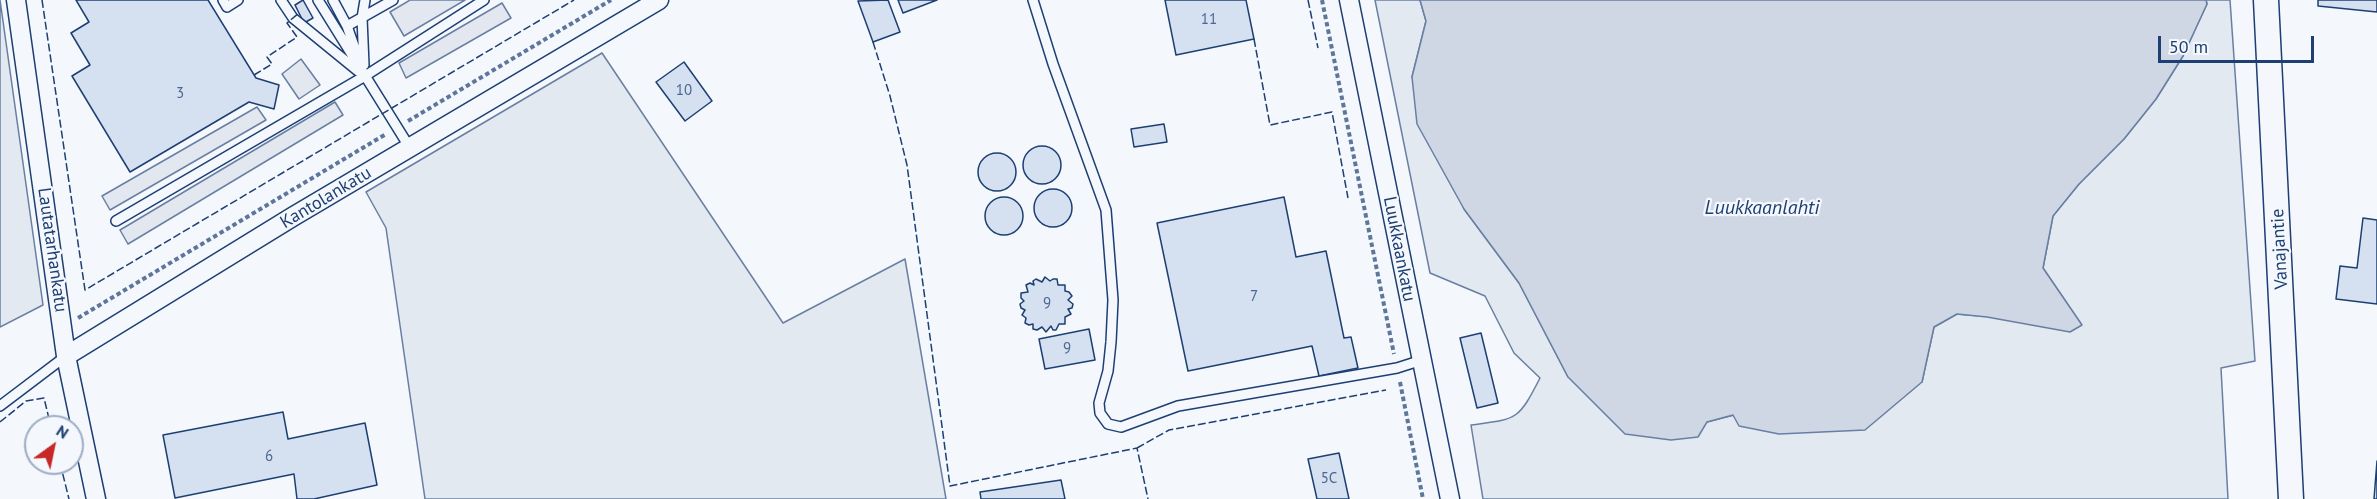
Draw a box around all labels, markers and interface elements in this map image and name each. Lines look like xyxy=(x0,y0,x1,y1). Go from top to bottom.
house number: 11 xyxy=(1201,11,1217,29)
scale bar xyxy=(2161,24,2317,62)
text: 50 m xyxy=(2169,35,2208,58)
house number: 10 xyxy=(676,82,692,100)
house number: 3 xyxy=(176,85,184,103)
street label: Kantolankatu xyxy=(277,162,375,234)
street label: Lautatarhankatu xyxy=(33,186,71,314)
street label: Luukkaankatu xyxy=(1378,195,1420,303)
water label: Luukkaanlahti xyxy=(1705,196,1819,220)
street label: Vanajantie xyxy=(2267,208,2293,290)
house number: 7 xyxy=(1250,288,1258,306)
house number: 9 xyxy=(1043,295,1051,313)
house number: 9 xyxy=(1063,340,1071,358)
north arrow xyxy=(24,415,84,475)
text: N xyxy=(53,420,73,443)
house number: 6 xyxy=(265,448,273,466)
house number: 5C xyxy=(1321,470,1337,488)

